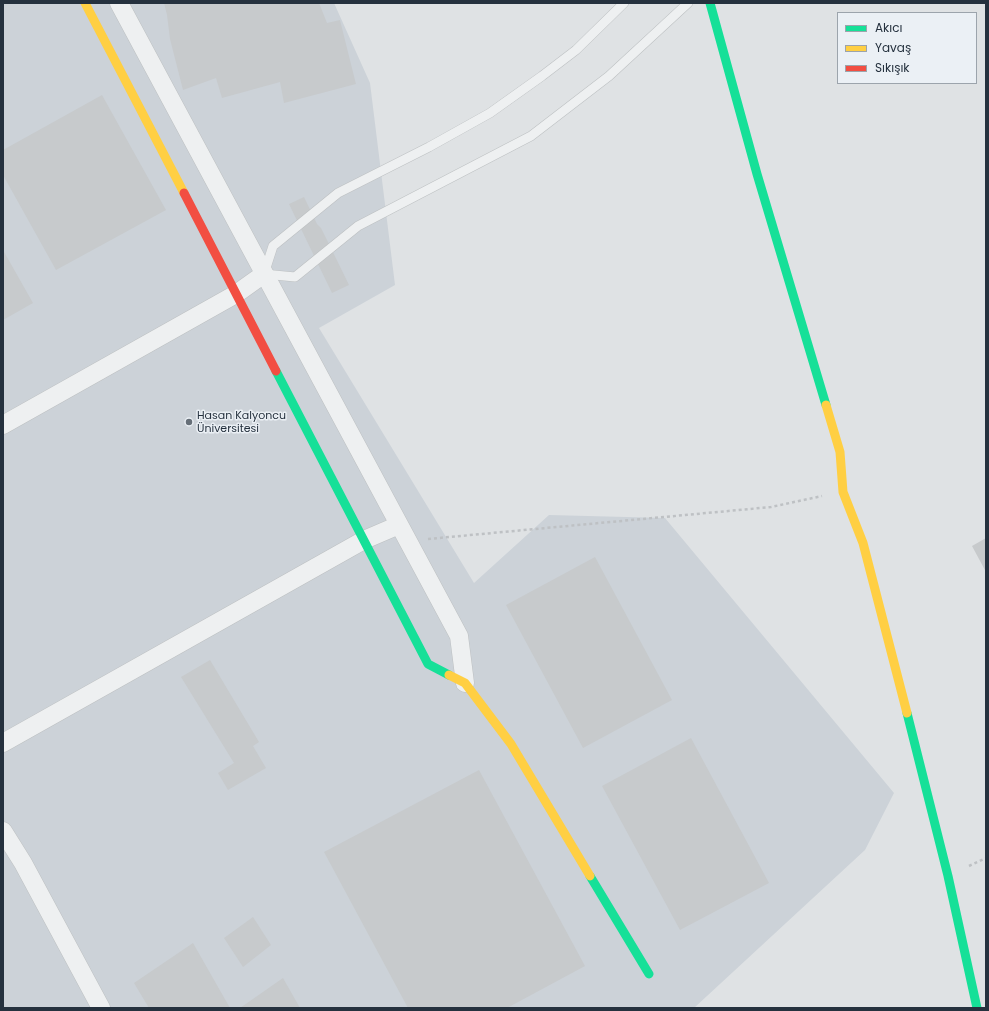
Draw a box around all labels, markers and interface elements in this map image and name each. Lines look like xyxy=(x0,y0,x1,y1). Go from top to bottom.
legend xyxy=(837,12,977,84)
text: Akıcı xyxy=(875,19,902,36)
text: Yavaş xyxy=(875,39,911,56)
text: Sıkışık xyxy=(875,59,910,76)
place label: Hasan Kalyoncu Üniversitesi xyxy=(197,409,286,435)
marker: Hasan Kalyoncu Üniversitesi xyxy=(184,417,194,427)

